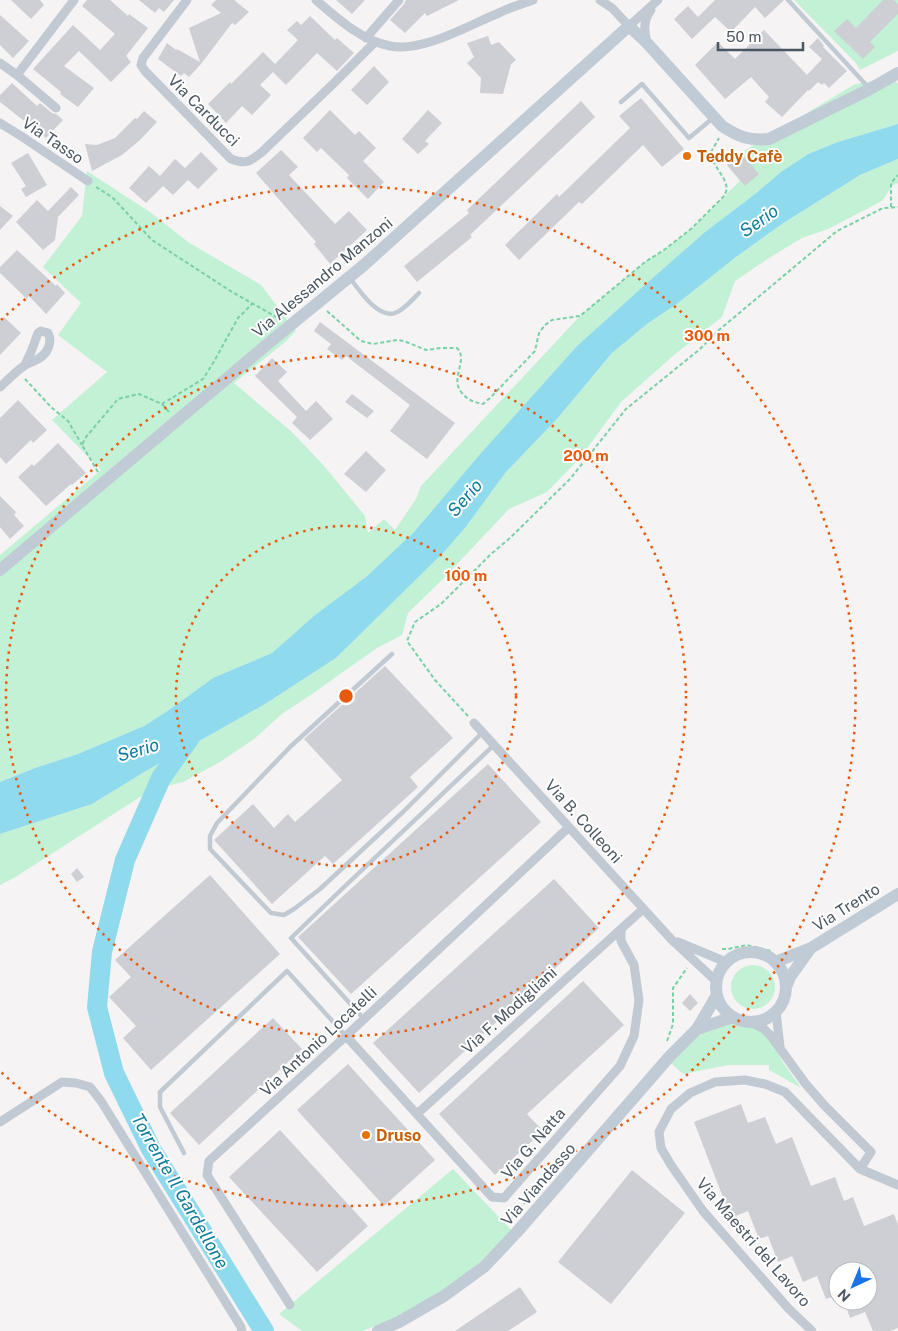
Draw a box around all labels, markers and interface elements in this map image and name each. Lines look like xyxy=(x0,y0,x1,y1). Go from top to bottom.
scale bar xyxy=(718,20,803,52)
text: 50 m xyxy=(726,28,761,45)
street label: Via Carducci xyxy=(164,71,243,150)
street label: Via Tasso xyxy=(18,113,87,168)
place label: Teddy Cafè xyxy=(697,147,783,166)
marker: Teddy Cafè xyxy=(681,150,693,162)
water label: Serio xyxy=(735,200,782,241)
street label: Via Alessandro Manzoni xyxy=(248,213,396,342)
text: 300 m xyxy=(684,327,730,344)
text: 200 m xyxy=(563,447,609,464)
water label: Serio xyxy=(443,475,487,521)
text: 100 m xyxy=(445,567,487,584)
centre of rings xyxy=(337,687,355,705)
water label: Serio xyxy=(115,733,161,765)
street label: Via B. Colleoni xyxy=(541,776,626,867)
street label: Via Trento xyxy=(809,879,883,936)
street label: Via F. Modigliani xyxy=(458,963,561,1058)
street label: Via Antonio Locatelli xyxy=(256,982,380,1100)
street label: Via G. Natta xyxy=(497,1104,569,1183)
water label: Torrente Il Gardellone xyxy=(127,1109,234,1272)
place label: Druso xyxy=(376,1126,421,1145)
marker: Druso xyxy=(360,1129,372,1141)
street label: Via Viandasso xyxy=(497,1139,579,1230)
street label: Via Maestri del Lavoro xyxy=(692,1174,815,1311)
north arrow xyxy=(828,1261,878,1311)
text: N xyxy=(834,1286,853,1305)

